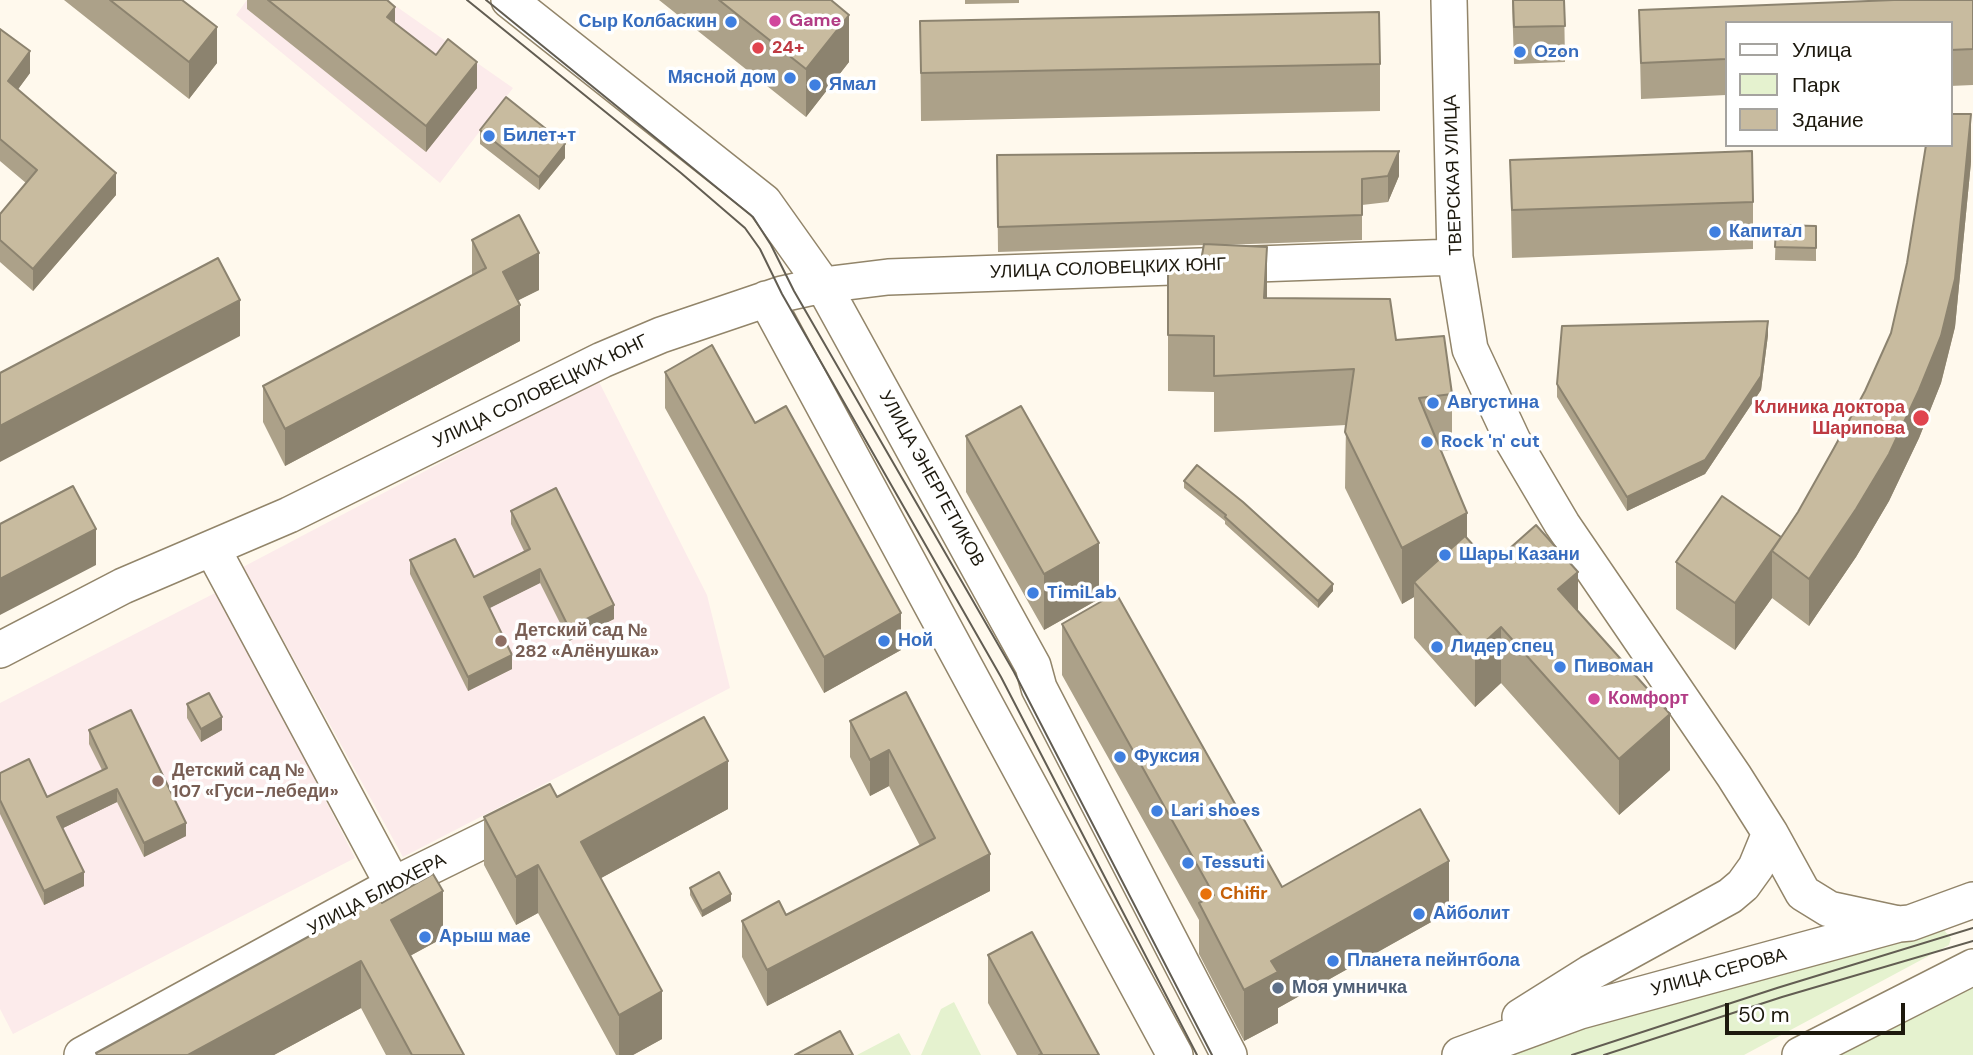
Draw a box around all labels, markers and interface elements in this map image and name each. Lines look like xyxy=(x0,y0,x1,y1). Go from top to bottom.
place label: Game xyxy=(789,10,841,32)
place label: Сыр Колбаскин xyxy=(579,11,717,33)
marker: Game xyxy=(767,13,783,29)
marker: Сыр Колбаскин xyxy=(723,14,739,30)
legend xyxy=(1724,21,1952,147)
text: Улица xyxy=(1792,36,1852,64)
place label: 24+ xyxy=(772,37,804,59)
marker: 24+ xyxy=(750,40,766,56)
place label: Ozon xyxy=(1534,41,1579,63)
marker: Ozon xyxy=(1512,44,1528,60)
place label: Мясной дом xyxy=(668,67,776,89)
marker: Мясной дом xyxy=(782,70,798,86)
text: Парк xyxy=(1792,71,1840,99)
place label: Ямал xyxy=(829,74,876,96)
marker: Ямал xyxy=(807,77,823,93)
street label: ТВЕРСКАЯ УЛИЦА xyxy=(1440,94,1468,256)
text: Здание xyxy=(1792,106,1864,134)
place label: Билет+т xyxy=(503,125,576,147)
marker: Билет+т xyxy=(481,128,497,144)
place label: Капитал xyxy=(1729,221,1802,243)
marker: Капитал xyxy=(1707,224,1723,240)
street label: УЛИЦА СОЛОВЕЦКИХ ЮНГ xyxy=(990,254,1226,284)
street label: УЛИЦА СОЛОВЕЦКИХ ЮНГ xyxy=(430,330,652,454)
street label: УЛИЦА ЭНЕРГЕТИКОВ xyxy=(874,387,988,571)
place label: Августина xyxy=(1447,392,1539,414)
marker: Августина xyxy=(1425,395,1441,411)
place label: Клиника доктора Шарипова xyxy=(1754,397,1905,440)
marker: Клиника доктора Шарипова xyxy=(1911,408,1931,428)
place label: Rock 'n' cut xyxy=(1441,431,1540,453)
marker: Rock 'n' cut xyxy=(1419,434,1435,450)
place label: Шары Казани xyxy=(1459,544,1580,566)
marker: Шары Казани xyxy=(1437,547,1453,563)
place label: TimiLab xyxy=(1047,582,1117,604)
marker: TimiLab xyxy=(1025,585,1041,601)
place label: Детский сад № 282 «Алёнушка» xyxy=(515,620,659,662)
place label: Ной xyxy=(898,630,933,652)
marker: Детский сад № 282 «Алёнушка» xyxy=(493,633,509,649)
marker: Ной xyxy=(876,633,892,649)
place label: Лидер спец xyxy=(1451,636,1553,658)
marker: Лидер спец xyxy=(1429,639,1445,655)
place label: Пивоман xyxy=(1574,656,1654,678)
marker: Пивоман xyxy=(1552,659,1568,675)
place label: Комфорт xyxy=(1608,688,1689,710)
marker: Комфорт xyxy=(1586,691,1602,707)
place label: Фуксия xyxy=(1134,746,1200,768)
marker: Фуксия xyxy=(1112,749,1128,765)
place label: Детский сад № 107 «Гуси-лебеди» xyxy=(172,760,339,802)
marker: Детский сад № 107 «Гуси-лебеди» xyxy=(150,773,166,789)
place label: Lari shoes xyxy=(1171,800,1260,822)
marker: Lari shoes xyxy=(1149,803,1165,819)
street label: УЛИЦА БЛЮХЕРА xyxy=(304,849,450,941)
place label: Tessuti xyxy=(1202,852,1265,874)
marker: Tessuti xyxy=(1180,855,1196,871)
place label: Chifir xyxy=(1220,883,1268,905)
marker: Chifir xyxy=(1198,886,1214,902)
place label: Айболит xyxy=(1433,903,1510,925)
marker: Айболит xyxy=(1411,906,1427,922)
place label: Арыш мае xyxy=(439,926,531,948)
marker: Арыш мае xyxy=(417,929,433,945)
street label: УЛИЦА СЕРОВА xyxy=(1649,944,1789,1002)
place label: Планета пейнтбола xyxy=(1347,950,1520,972)
marker: Планета пейнтбола xyxy=(1325,953,1341,969)
place label: Моя умничка xyxy=(1292,977,1407,999)
marker: Моя умничка xyxy=(1270,980,1286,996)
scale bar xyxy=(1728,988,1908,1032)
text: 50 m xyxy=(1738,1001,1789,1029)

